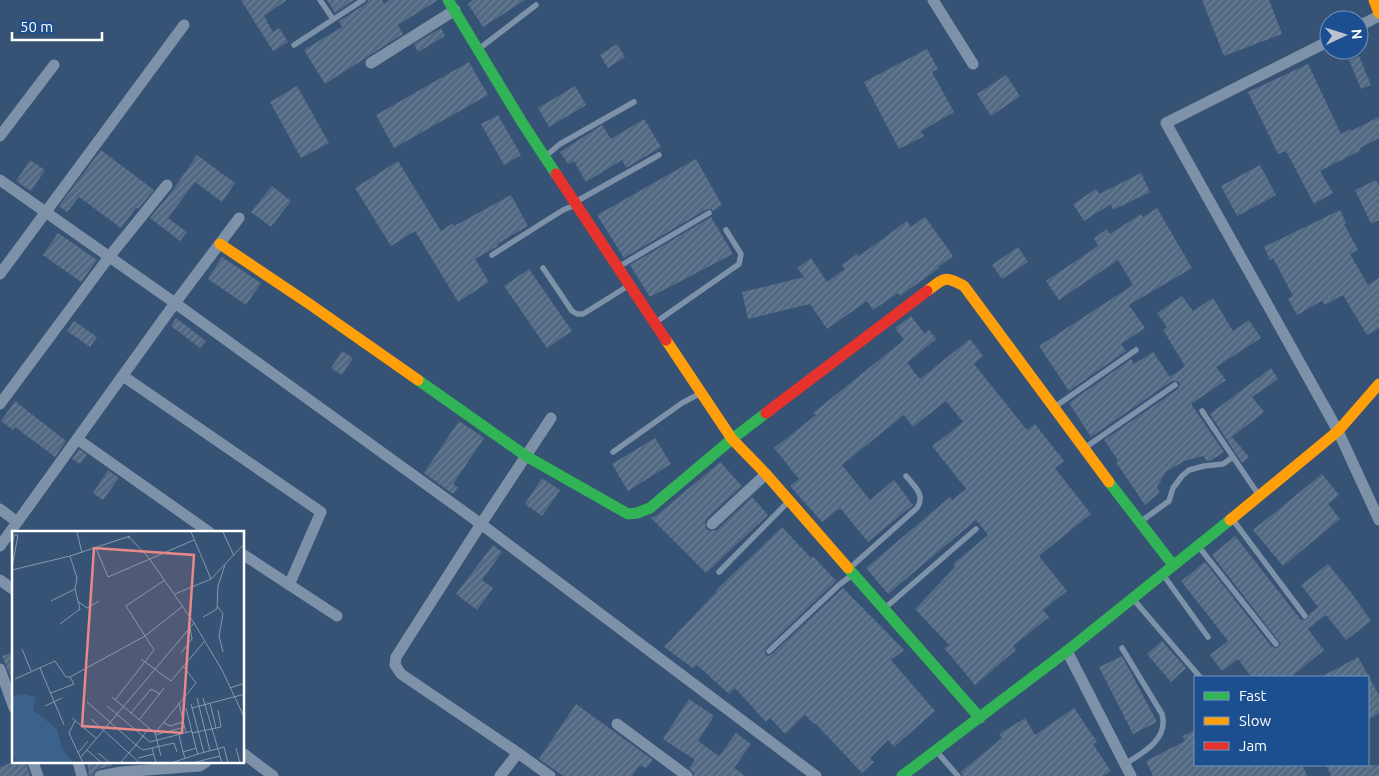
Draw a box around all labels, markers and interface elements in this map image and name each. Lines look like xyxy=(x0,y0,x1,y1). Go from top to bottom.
scale bar xyxy=(12,10,102,42)
north arrow xyxy=(1319,10,1369,60)
text: 50 m xyxy=(20,18,53,35)
text: N xyxy=(1349,28,1365,40)
inset map xyxy=(12,531,245,764)
legend xyxy=(1194,676,1369,766)
text: Fast xyxy=(1239,687,1267,704)
text: Slow xyxy=(1239,712,1272,729)
text: Jam xyxy=(1239,737,1267,754)

